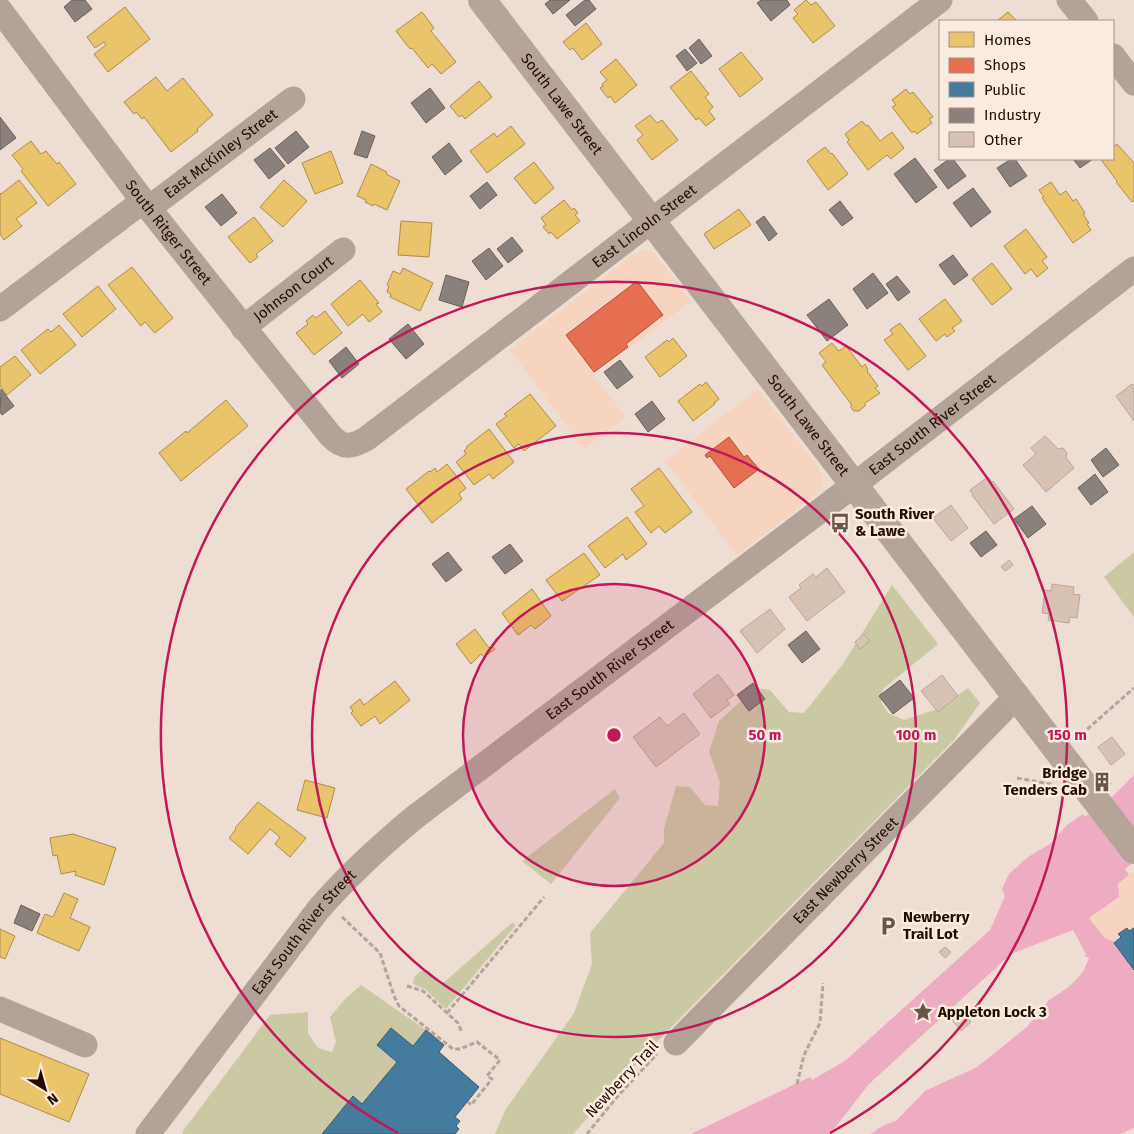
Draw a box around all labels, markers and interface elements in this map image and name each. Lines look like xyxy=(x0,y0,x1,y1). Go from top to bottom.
legend xyxy=(939,20,1114,160)
text: Homes xyxy=(984,31,1031,49)
street label: South Lawe Street xyxy=(517,50,607,159)
text: Shops xyxy=(984,56,1026,74)
text: Public xyxy=(984,81,1026,99)
street label: East McKinley Street xyxy=(160,105,282,202)
text: Industry xyxy=(984,106,1041,124)
text: Other xyxy=(984,131,1023,149)
street label: South Ritger Street xyxy=(121,176,216,289)
street label: East Lincoln Street xyxy=(589,180,700,272)
street label: Johnson Court xyxy=(250,252,337,325)
street label: East South River Street xyxy=(865,370,1000,479)
street label: South Lawe Street xyxy=(764,371,853,480)
place label: South River & Lawe xyxy=(855,505,935,540)
bus stop icon: South River & Lawe xyxy=(829,512,851,534)
street label: East South River Street xyxy=(542,615,678,724)
centre of rings xyxy=(605,726,623,744)
text: 50 m xyxy=(748,726,782,744)
text: 100 m xyxy=(896,726,936,744)
text: 150 m xyxy=(1047,726,1087,744)
place label: Bridge Tenders Cab xyxy=(1003,764,1087,799)
building icon: Bridge Tenders Cab xyxy=(1091,771,1113,793)
street label: East Newberry Street xyxy=(789,813,902,927)
street label: East South River Street xyxy=(248,865,360,998)
place label: Newberry Trail Lot xyxy=(903,908,970,943)
parking icon: Newberry Trail Lot xyxy=(877,915,899,937)
place icon: Appleton Lock 3 xyxy=(912,1001,934,1023)
place label: Appleton Lock 3 xyxy=(937,1003,1047,1021)
street label: Newberry Trail xyxy=(582,1036,663,1121)
north arrow xyxy=(20,1064,70,1114)
text: N xyxy=(44,1089,61,1109)

